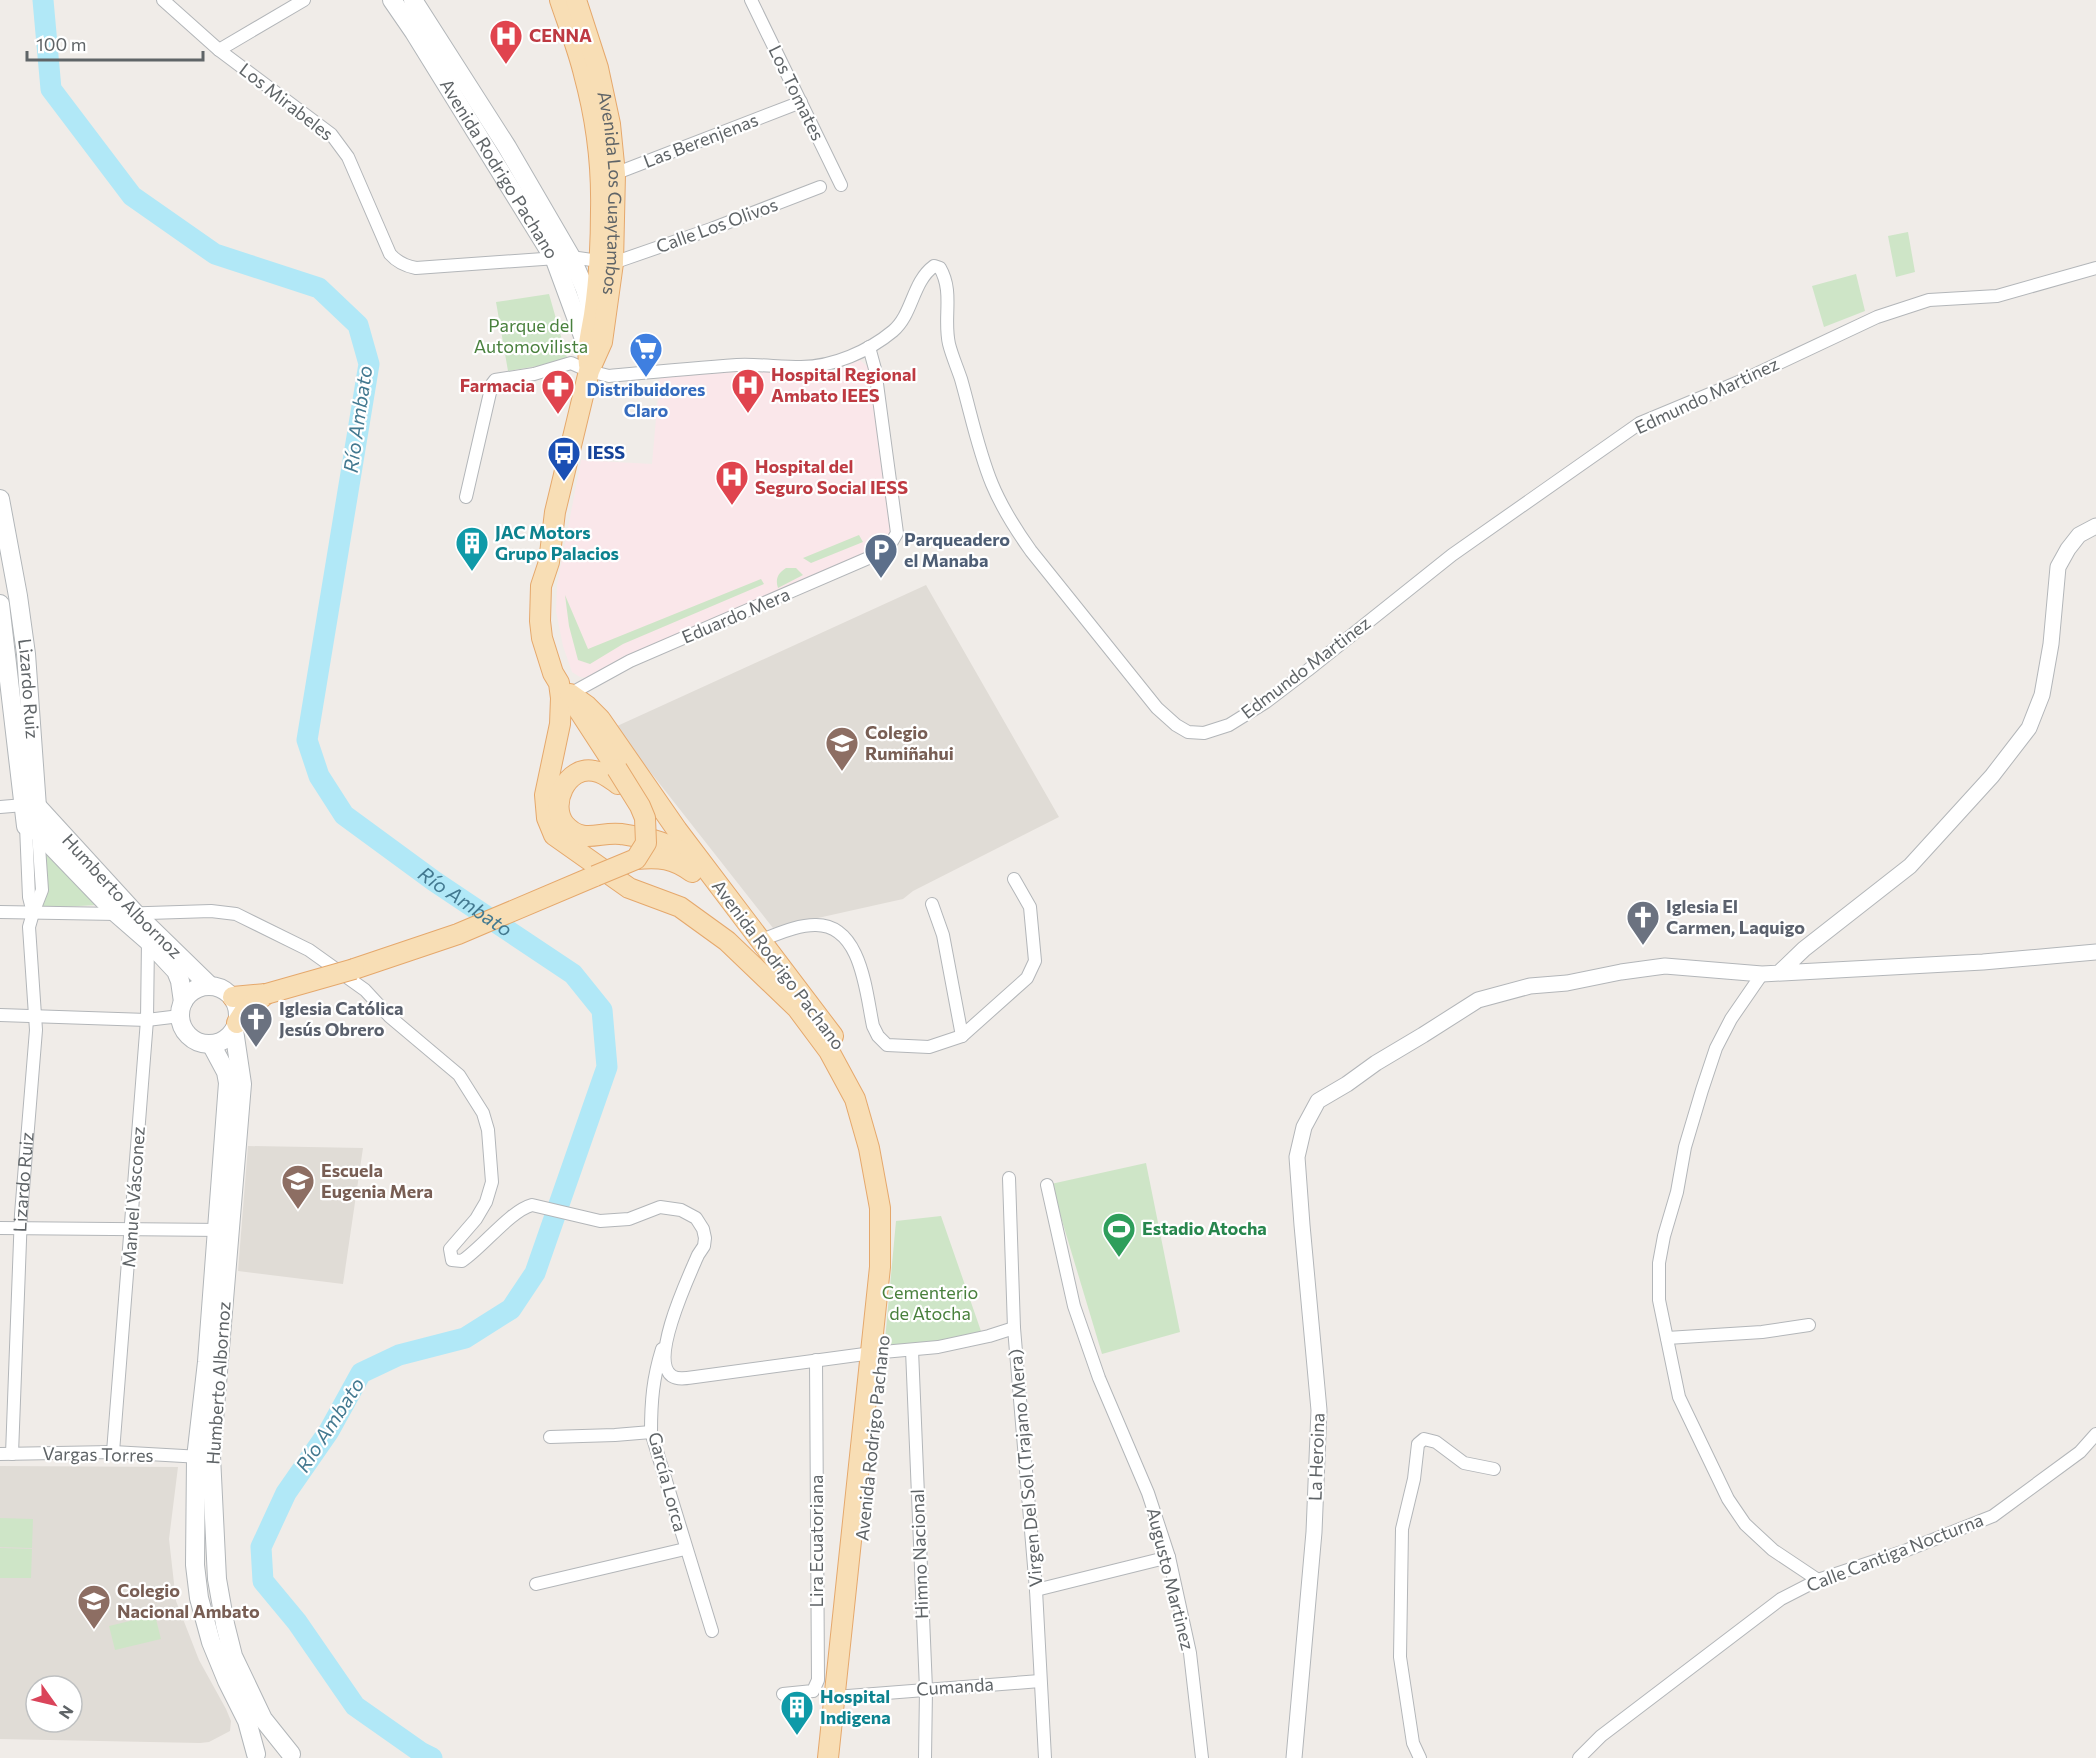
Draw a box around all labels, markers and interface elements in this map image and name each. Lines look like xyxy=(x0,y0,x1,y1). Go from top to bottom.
hospital icon: CENNA xyxy=(488,18,524,65)
scale bar xyxy=(27,24,202,62)
place label: CENNA xyxy=(529,24,592,46)
text: 100 m xyxy=(36,33,86,55)
street label: Los Tomates xyxy=(764,41,829,144)
street label: Los Mirabeles xyxy=(235,58,338,145)
street label: Avenida Rodrigo Pachano xyxy=(436,75,563,262)
street label: Avenida Los Guaytambos xyxy=(593,89,627,297)
street label: Las Berenjenas xyxy=(640,108,761,172)
street label: Calle Los Olivos xyxy=(653,193,781,257)
park label: Parque del Automovilista xyxy=(474,314,588,357)
supermarket icon: Distribuidores Claro xyxy=(628,331,664,378)
street label: Edmundo Martinez xyxy=(1631,352,1782,438)
place label: Hospital Regional Ambato IEES xyxy=(771,363,916,406)
water label: Río Ambato xyxy=(338,364,376,474)
hospital icon: Hospital Regional Ambato IEES xyxy=(730,367,766,414)
pharmacy icon: Farmacia xyxy=(540,368,576,415)
place label: Farmacia xyxy=(460,374,535,396)
place label: Distribuidores Claro xyxy=(587,378,705,421)
bus stop icon: IESS xyxy=(546,435,582,482)
place label: IESS xyxy=(587,441,625,463)
place label: Hospital del Seguro Social IESS xyxy=(755,455,908,498)
hospital icon: Hospital del Seguro Social IESS xyxy=(714,459,750,506)
place label: JAC Motors Grupo Palacios xyxy=(495,521,619,564)
building icon: JAC Motors Grupo Palacios xyxy=(454,525,490,572)
place label: Parqueadero el Manaba xyxy=(904,528,1010,571)
parking icon: Parqueadero el Manaba xyxy=(863,532,899,579)
street label: Eduardo Mera xyxy=(678,582,793,648)
street label: Edmundo Martinez xyxy=(1236,611,1374,723)
street label: Lizardo Ruiz xyxy=(14,637,44,740)
place label: Colegio Rumiñahui xyxy=(865,721,954,764)
school or university icon: Colegio Rumiñahui xyxy=(824,725,860,772)
street label: Humberto Albornoz xyxy=(58,829,187,963)
water label: Río Ambato xyxy=(414,861,517,941)
street label: Avenida Rodrigo Pachano xyxy=(708,875,850,1054)
place label: Iglesia El Carmen, Laquigo xyxy=(1666,895,1805,938)
church icon: Iglesia El Carmen, Laquigo xyxy=(1625,899,1661,946)
place label: Iglesia Católica Jesús Obrero xyxy=(279,997,403,1040)
church icon: Iglesia Católica Jesús Obrero xyxy=(238,1001,274,1048)
street label: Manuel Vásconez xyxy=(117,1125,149,1268)
street label: Lizardo Ruiz xyxy=(8,1131,38,1233)
place label: Escuela Eugenia Mera xyxy=(321,1159,433,1202)
school or university icon: Escuela Eugenia Mera xyxy=(280,1163,316,1210)
sports icon: Estadio Atocha xyxy=(1101,1211,1137,1258)
place label: Estadio Atocha xyxy=(1142,1217,1267,1239)
park label: Cementerio de Atocha xyxy=(882,1281,978,1324)
street label: Humberto Albornoz xyxy=(201,1301,235,1465)
street label: Avenida Rodrigo Pachano xyxy=(850,1334,894,1542)
street label: Virgen Del Sol (Trajano Mera) xyxy=(1004,1348,1046,1588)
water label: Río Ambato xyxy=(290,1373,369,1476)
street label: La Heroina xyxy=(1303,1413,1329,1501)
street label: García Lorca xyxy=(644,1430,692,1534)
street label: Vargas Torres xyxy=(42,1442,154,1466)
street label: Lira Ecuatoriana xyxy=(805,1475,827,1607)
street label: Himno Nacional xyxy=(906,1489,932,1619)
street label: Augusto Martinez xyxy=(1143,1505,1199,1652)
street label: Calle Cantiga Nocturna xyxy=(1803,1508,1986,1596)
place label: Colegio Nacional Ambato xyxy=(117,1579,260,1622)
school or university icon: Colegio Nacional Ambato xyxy=(76,1583,112,1630)
street label: Cumanda xyxy=(915,1672,994,1700)
north arrow xyxy=(24,1674,84,1734)
place label: Hospital Indigena xyxy=(820,1685,891,1728)
building icon: Hospital Indigena xyxy=(779,1689,815,1736)
text: N xyxy=(56,1702,78,1723)

